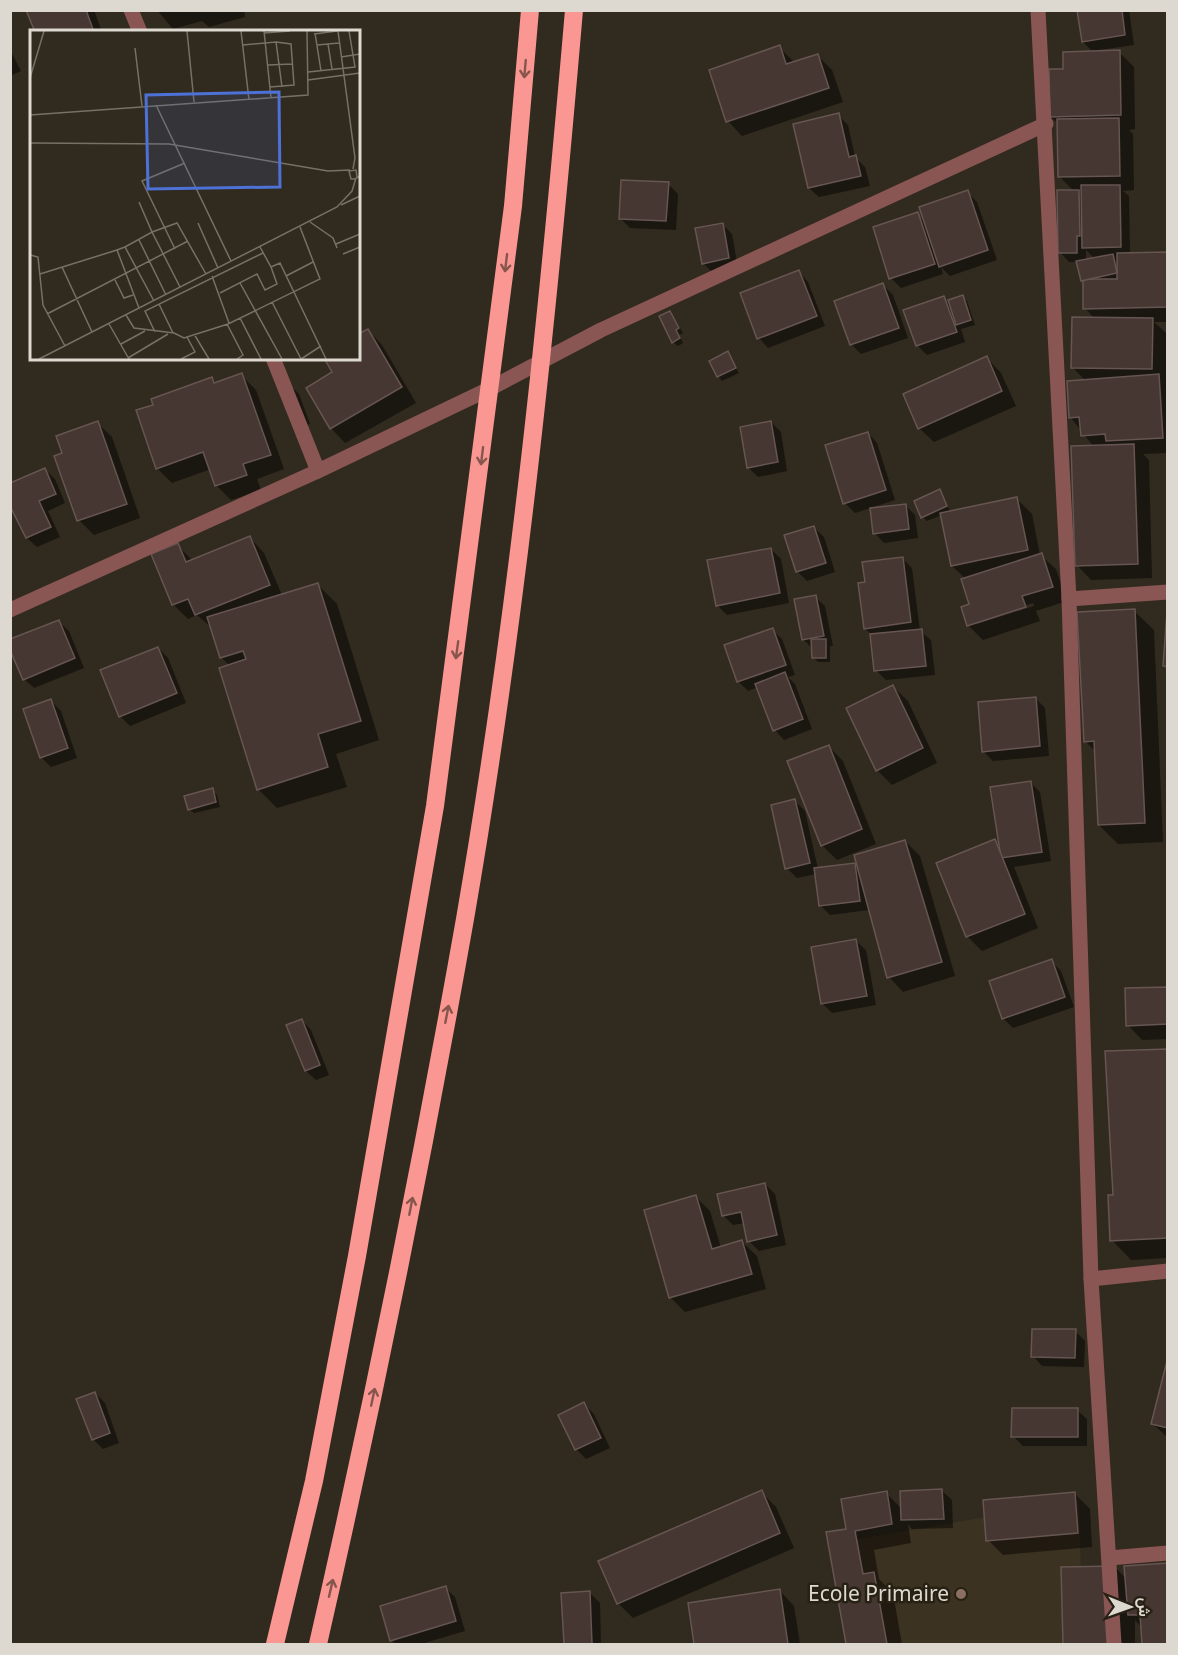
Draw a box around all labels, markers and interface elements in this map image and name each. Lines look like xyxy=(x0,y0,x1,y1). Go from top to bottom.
inset map xyxy=(30,30,360,360)
one-way arrow xyxy=(519,58,530,78)
one-way arrow xyxy=(500,252,511,272)
one-way arrow xyxy=(476,446,487,466)
one-way arrow xyxy=(451,639,462,659)
one-way arrow xyxy=(442,1005,453,1025)
one-way arrow xyxy=(406,1197,417,1216)
one-way arrow xyxy=(368,1388,379,1407)
north arrow xyxy=(1100,1577,1160,1637)
one-way arrow xyxy=(325,1578,337,1597)
place label: Ecole Primaire xyxy=(808,1579,949,1607)
marker: Ecole Primaire xyxy=(954,1587,968,1601)
text: ش xyxy=(1134,1597,1156,1617)

